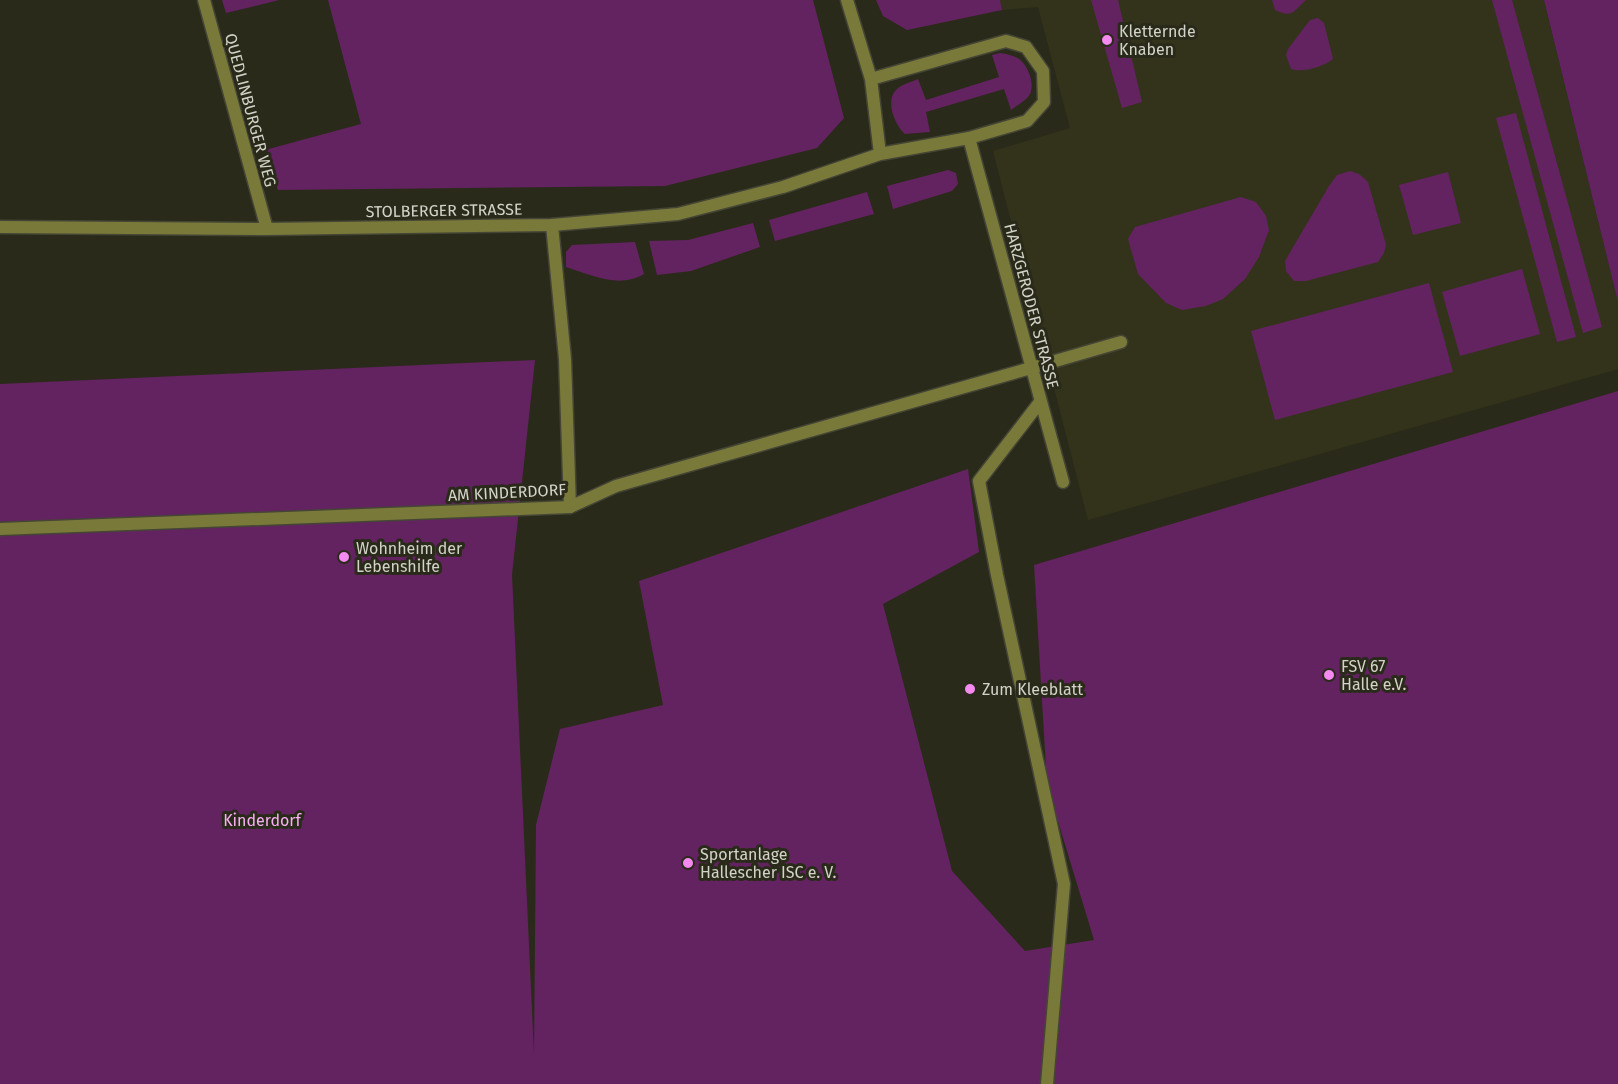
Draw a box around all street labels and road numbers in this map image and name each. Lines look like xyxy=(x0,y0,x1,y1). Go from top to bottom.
street label: QUEDLINBURGER WEG xyxy=(221,31,280,189)
street label: STOLBERGER STRASSE xyxy=(365,200,523,221)
street label: HARZGERODER STRASSE xyxy=(1000,221,1063,391)
street label: AM KINDERDORF xyxy=(447,480,567,505)

